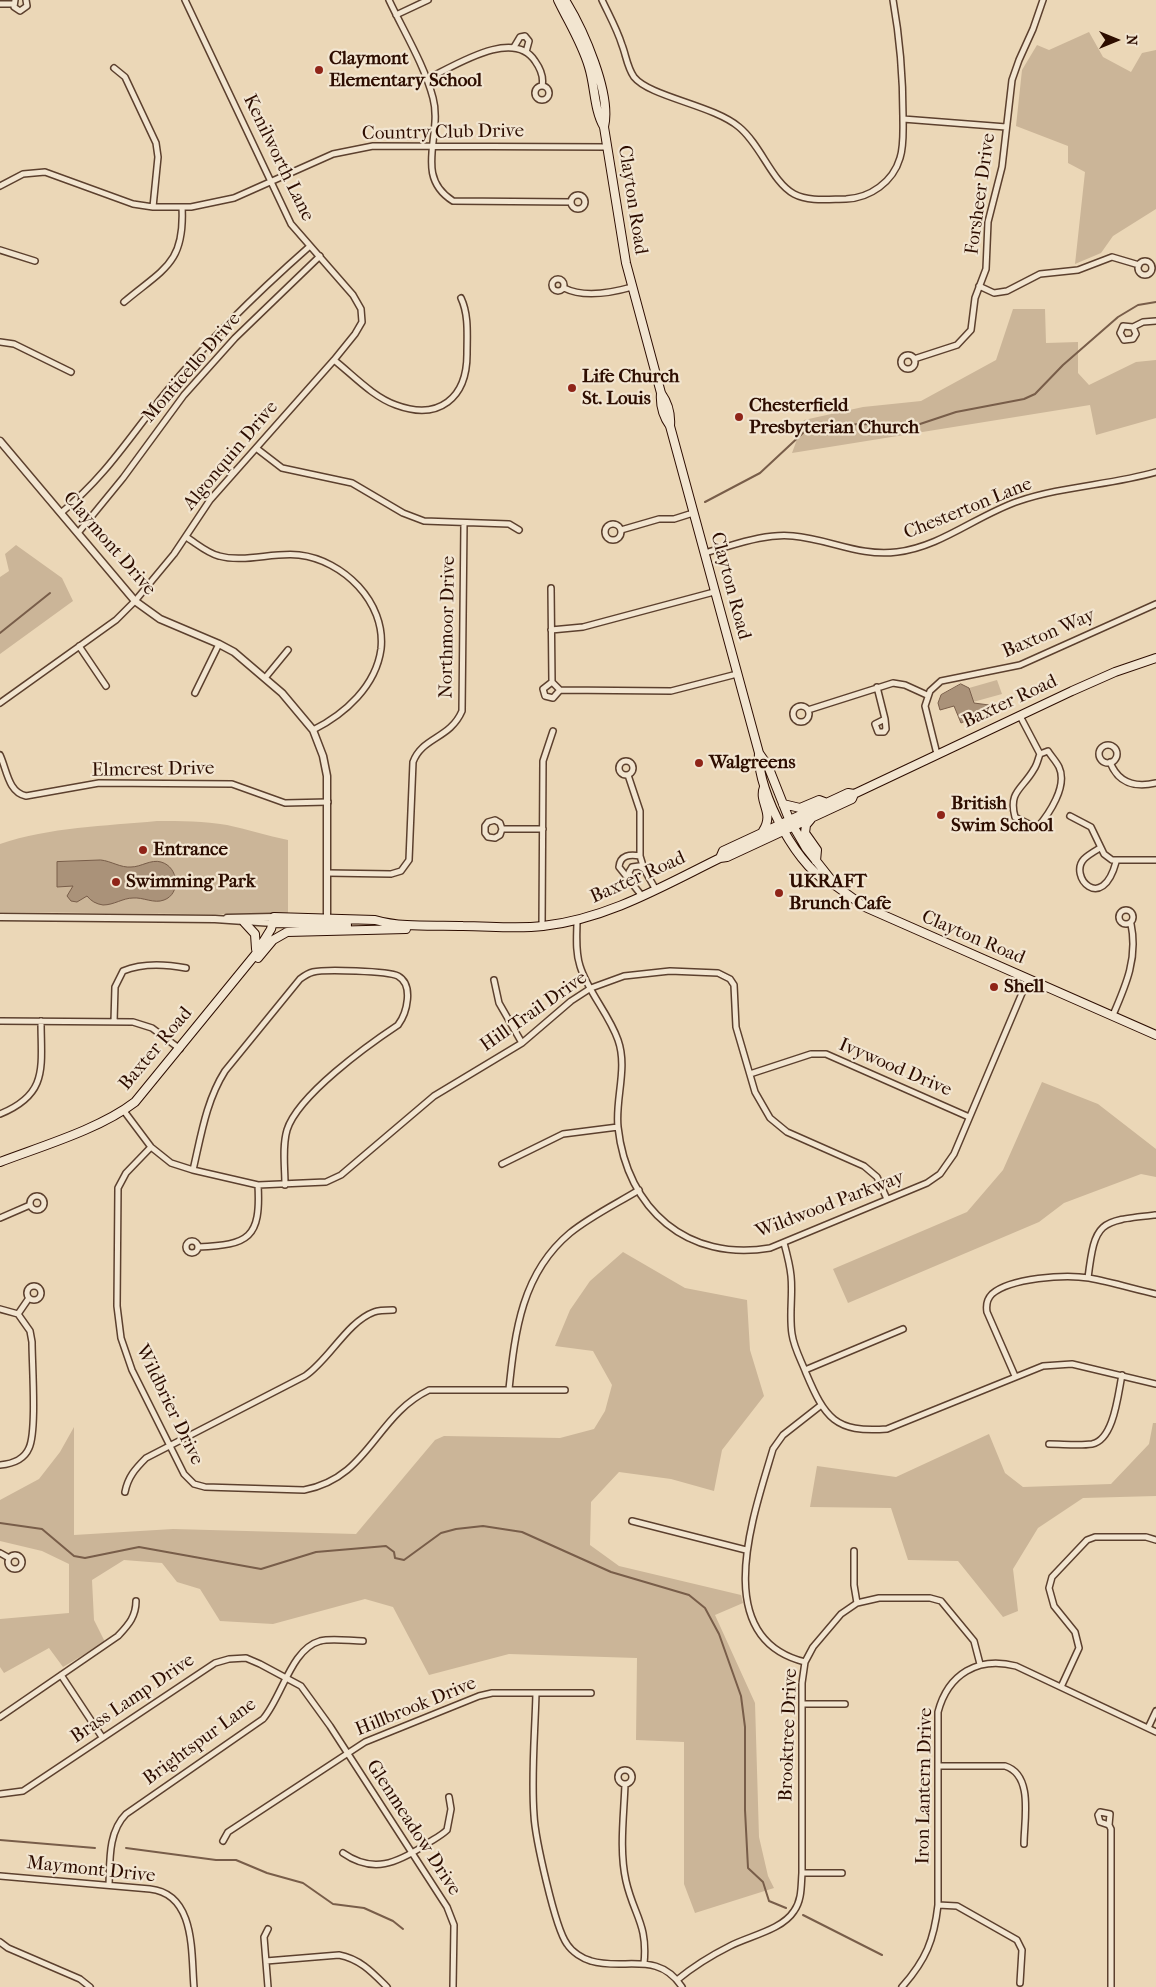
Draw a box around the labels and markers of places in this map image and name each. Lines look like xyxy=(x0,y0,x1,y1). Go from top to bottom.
place label: Claymont Elementary School xyxy=(329,48,482,92)
marker: Claymont Elementary School xyxy=(313,64,325,76)
place label: Life Church St. Louis xyxy=(582,366,679,410)
marker: Life Church St. Louis xyxy=(566,382,578,394)
place label: Chesterfield Presbyterian Church xyxy=(749,395,919,439)
marker: Chesterfield Presbyterian Church xyxy=(733,411,745,423)
place label: Walgreens xyxy=(709,752,795,774)
marker: Walgreens xyxy=(693,757,705,769)
place label: British Swim School xyxy=(951,793,1053,837)
marker: British Swim School xyxy=(935,809,947,821)
place label: Entrance xyxy=(153,839,228,861)
marker: Entrance xyxy=(137,844,149,856)
place label: Swimming Park xyxy=(126,871,255,893)
place label: UKRAFT Brunch Cafe xyxy=(789,871,891,915)
marker: Swimming Park xyxy=(110,876,122,888)
marker: UKRAFT Brunch Cafe xyxy=(773,887,785,899)
place label: Shell xyxy=(1004,976,1044,998)
marker: Shell xyxy=(988,981,1000,993)

